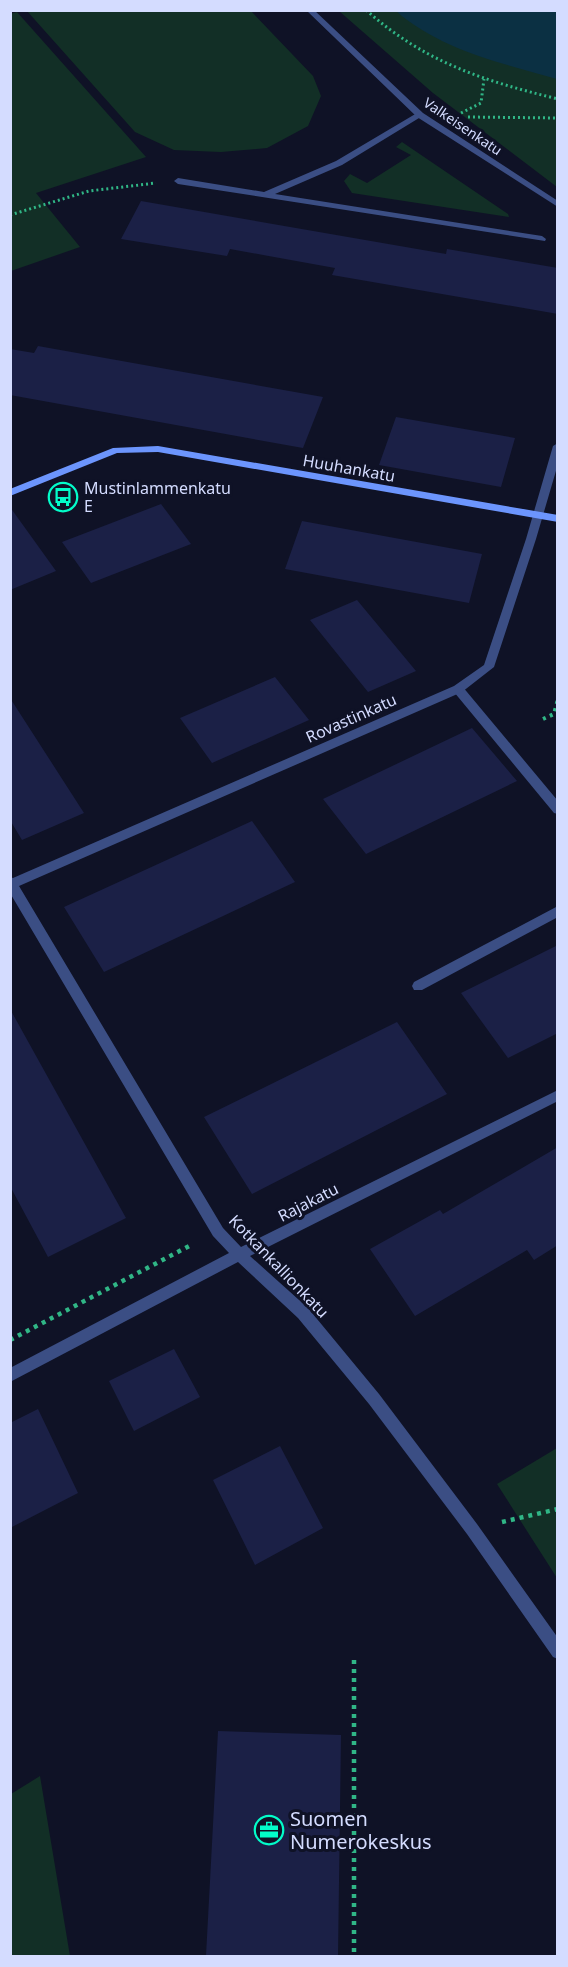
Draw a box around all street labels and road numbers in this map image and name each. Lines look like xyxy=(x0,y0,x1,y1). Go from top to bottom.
street label: Valkeisenkatu xyxy=(420,93,506,159)
street label: Huuhankatu xyxy=(301,449,397,487)
street label: Rovastinkatu xyxy=(302,688,400,748)
street label: Rajakatu xyxy=(274,1177,342,1227)
street label: Kotkankallionkatu xyxy=(224,1210,334,1322)

